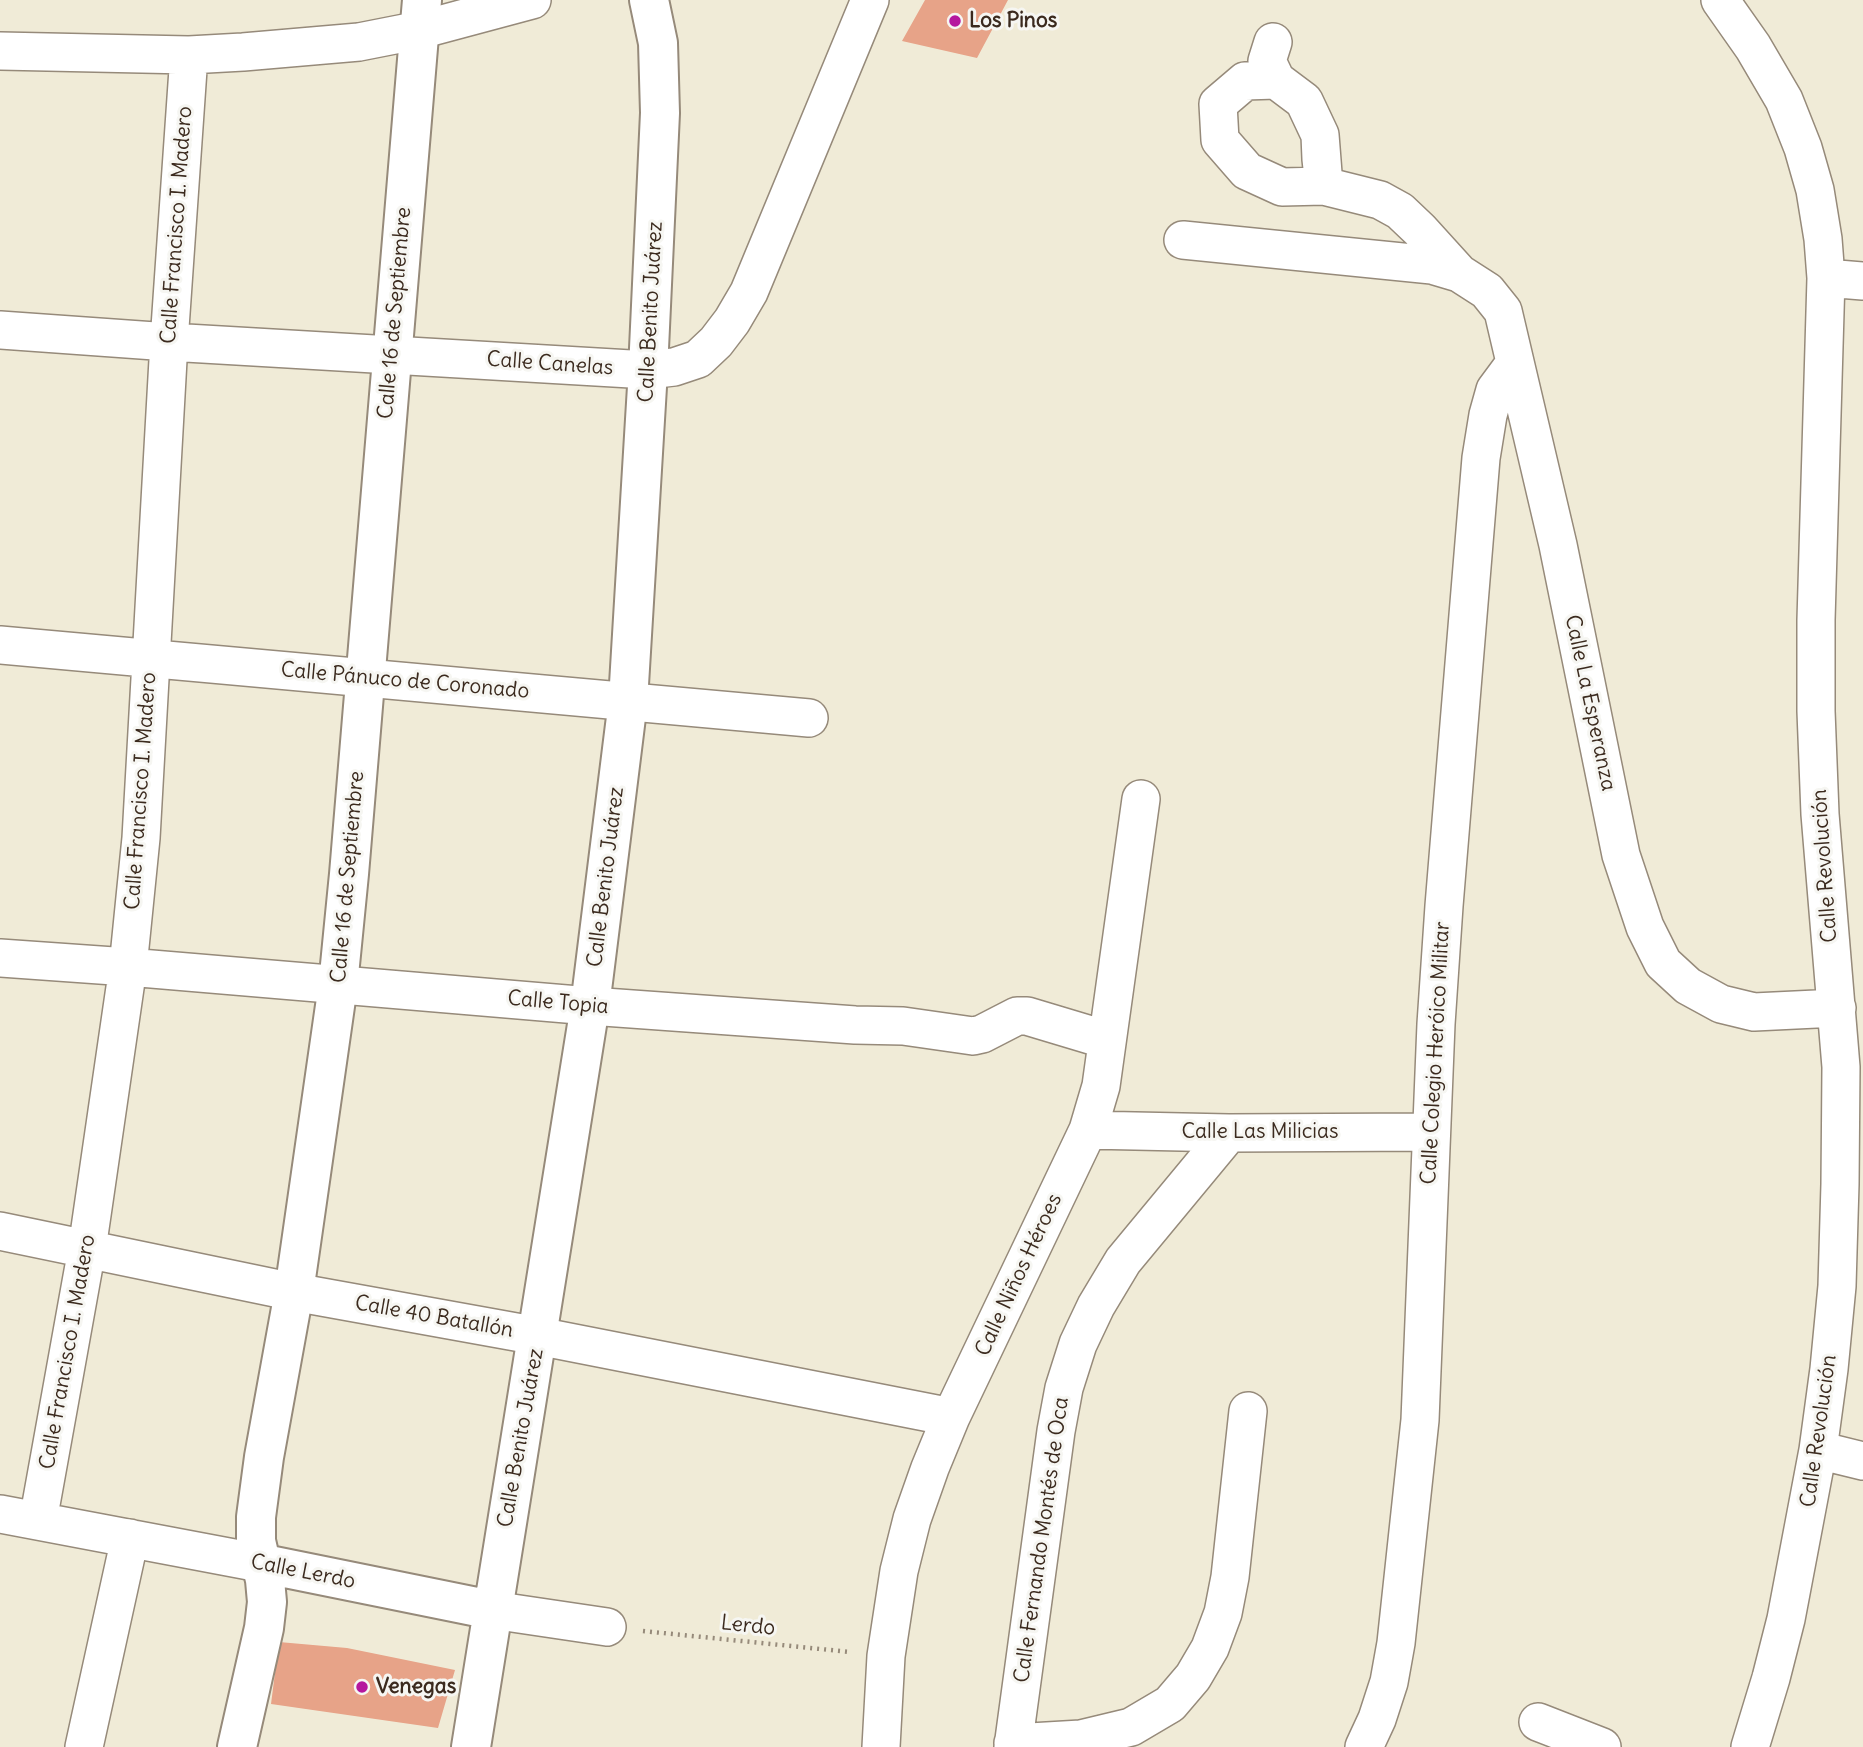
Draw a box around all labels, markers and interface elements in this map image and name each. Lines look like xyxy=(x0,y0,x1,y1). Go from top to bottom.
place label: Los Pinos xyxy=(969,8,1057,34)
marker: Los Pinos xyxy=(947,13,963,29)
street label: Calle Francisco I. Madero xyxy=(156,105,198,345)
street label: Calle 16 de Septiembre xyxy=(373,206,417,420)
street label: Calle Benito Juárez xyxy=(634,221,668,403)
street label: Calle Canelas xyxy=(486,347,614,381)
street label: Calle La Esperanza xyxy=(1559,613,1621,793)
street label: Calle Pánuco de Coronado xyxy=(280,658,530,704)
street label: Calle Francisco I. Madero xyxy=(120,671,162,911)
street label: Calle 16 de Septiembre xyxy=(326,770,370,984)
street label: Calle Benito Juárez xyxy=(582,785,630,969)
street label: Calle Revolución xyxy=(1807,788,1843,944)
street label: Calle Colegio Heróico Militar xyxy=(1417,921,1455,1185)
street label: Calle Topia xyxy=(506,986,610,1020)
street label: Calle Las Milicias xyxy=(1181,1119,1339,1145)
street label: Calle Niños Héroes xyxy=(970,1190,1068,1360)
street label: Calle Francisco I. Madero xyxy=(35,1233,101,1471)
street label: Calle 40 Batallón xyxy=(353,1291,515,1343)
street label: Calle Benito Juárez xyxy=(493,1347,549,1529)
street label: Calle Revolución xyxy=(1796,1353,1842,1509)
street label: Calle Fernando Montés de Oca xyxy=(1009,1396,1075,1684)
street label: Calle Lerdo xyxy=(249,1550,357,1594)
street label: Lerdo xyxy=(720,1611,776,1641)
place label: Venegas xyxy=(376,1674,456,1700)
marker: Venegas xyxy=(354,1679,370,1695)

